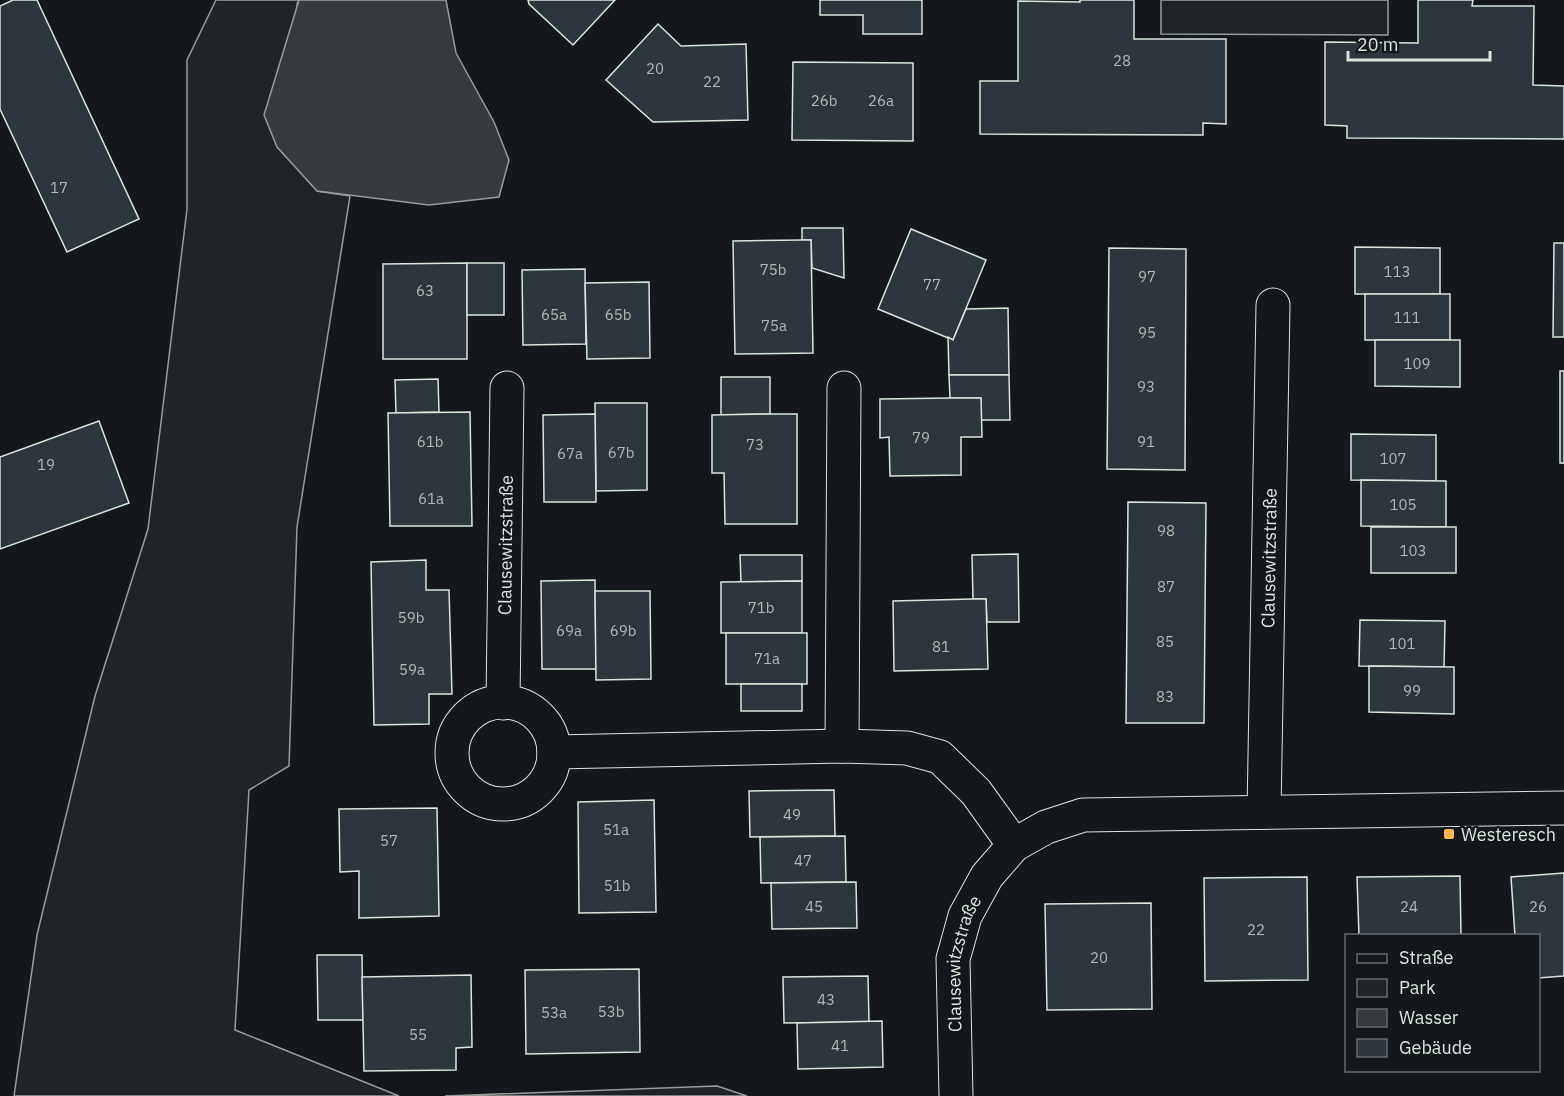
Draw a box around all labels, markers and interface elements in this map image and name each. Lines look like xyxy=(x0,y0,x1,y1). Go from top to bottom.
scale bar xyxy=(1348,24,1490,62)
text: 20 m xyxy=(1357,33,1399,56)
house number: 28 xyxy=(1113,51,1131,70)
house number: 20 xyxy=(646,59,664,78)
house number: 22 xyxy=(703,72,721,91)
house number: 26b xyxy=(811,91,837,110)
house number: 26a xyxy=(868,91,894,110)
house number: 17 xyxy=(50,178,68,197)
house number: 75b xyxy=(760,260,786,279)
house number: 113 xyxy=(1383,262,1411,281)
house number: 97 xyxy=(1138,267,1156,286)
house number: 77 xyxy=(923,275,941,294)
house number: 63 xyxy=(416,281,434,300)
house number: 65a xyxy=(541,305,567,324)
house number: 65b xyxy=(605,305,631,324)
house number: 111 xyxy=(1393,308,1421,327)
house number: 75a xyxy=(761,316,787,335)
house number: 95 xyxy=(1138,323,1156,342)
house number: 109 xyxy=(1403,354,1431,373)
house number: 93 xyxy=(1137,377,1155,396)
house number: 79 xyxy=(912,428,930,447)
house number: 61b xyxy=(417,432,443,451)
house number: 91 xyxy=(1137,432,1155,451)
house number: 73 xyxy=(746,435,764,454)
house number: 67b xyxy=(608,443,634,462)
house number: 67a xyxy=(557,444,583,463)
house number: 107 xyxy=(1379,449,1407,468)
house number: 19 xyxy=(37,455,55,474)
street label: Clausewitzstraße xyxy=(493,475,517,615)
street label: Clausewitzstraße xyxy=(1256,488,1281,628)
house number: 61a xyxy=(418,489,444,508)
house number: 105 xyxy=(1389,495,1417,514)
house number: 98 xyxy=(1157,521,1175,540)
house number: 103 xyxy=(1399,541,1427,560)
house number: 87 xyxy=(1157,577,1175,596)
house number: 71b xyxy=(748,598,774,617)
house number: 59b xyxy=(398,608,424,627)
house number: 69a xyxy=(556,621,582,640)
house number: 69b xyxy=(610,621,636,640)
house number: 85 xyxy=(1156,632,1174,651)
house number: 101 xyxy=(1388,634,1416,653)
house number: 81 xyxy=(932,637,950,656)
house number: 71a xyxy=(754,649,780,668)
house number: 59a xyxy=(399,660,425,679)
house number: 99 xyxy=(1403,681,1421,700)
house number: 83 xyxy=(1156,687,1174,706)
house number: 49 xyxy=(783,805,801,824)
house number: 51a xyxy=(603,820,629,839)
place label: Westeresch xyxy=(1461,823,1556,846)
marker: Westeresch xyxy=(1442,827,1456,841)
house number: 57 xyxy=(380,831,398,850)
house number: 47 xyxy=(794,851,812,870)
house number: 51b xyxy=(604,876,630,895)
street label: Clausewitzstraße xyxy=(942,891,986,1032)
house number: 45 xyxy=(805,897,823,916)
house number: 24 xyxy=(1400,897,1418,916)
house number: 26 xyxy=(1529,897,1547,916)
house number: 22 xyxy=(1247,920,1265,939)
legend xyxy=(1345,934,1540,1072)
text: Straße xyxy=(1399,946,1453,969)
house number: 20 xyxy=(1090,948,1108,967)
text: Park xyxy=(1399,976,1436,999)
house number: 43 xyxy=(817,990,835,1009)
house number: 53b xyxy=(598,1002,624,1021)
house number: 53a xyxy=(541,1003,567,1022)
text: Wasser xyxy=(1399,1006,1459,1029)
house number: 55 xyxy=(409,1025,427,1044)
house number: 41 xyxy=(831,1036,849,1055)
text: Gebäude xyxy=(1399,1036,1472,1059)

